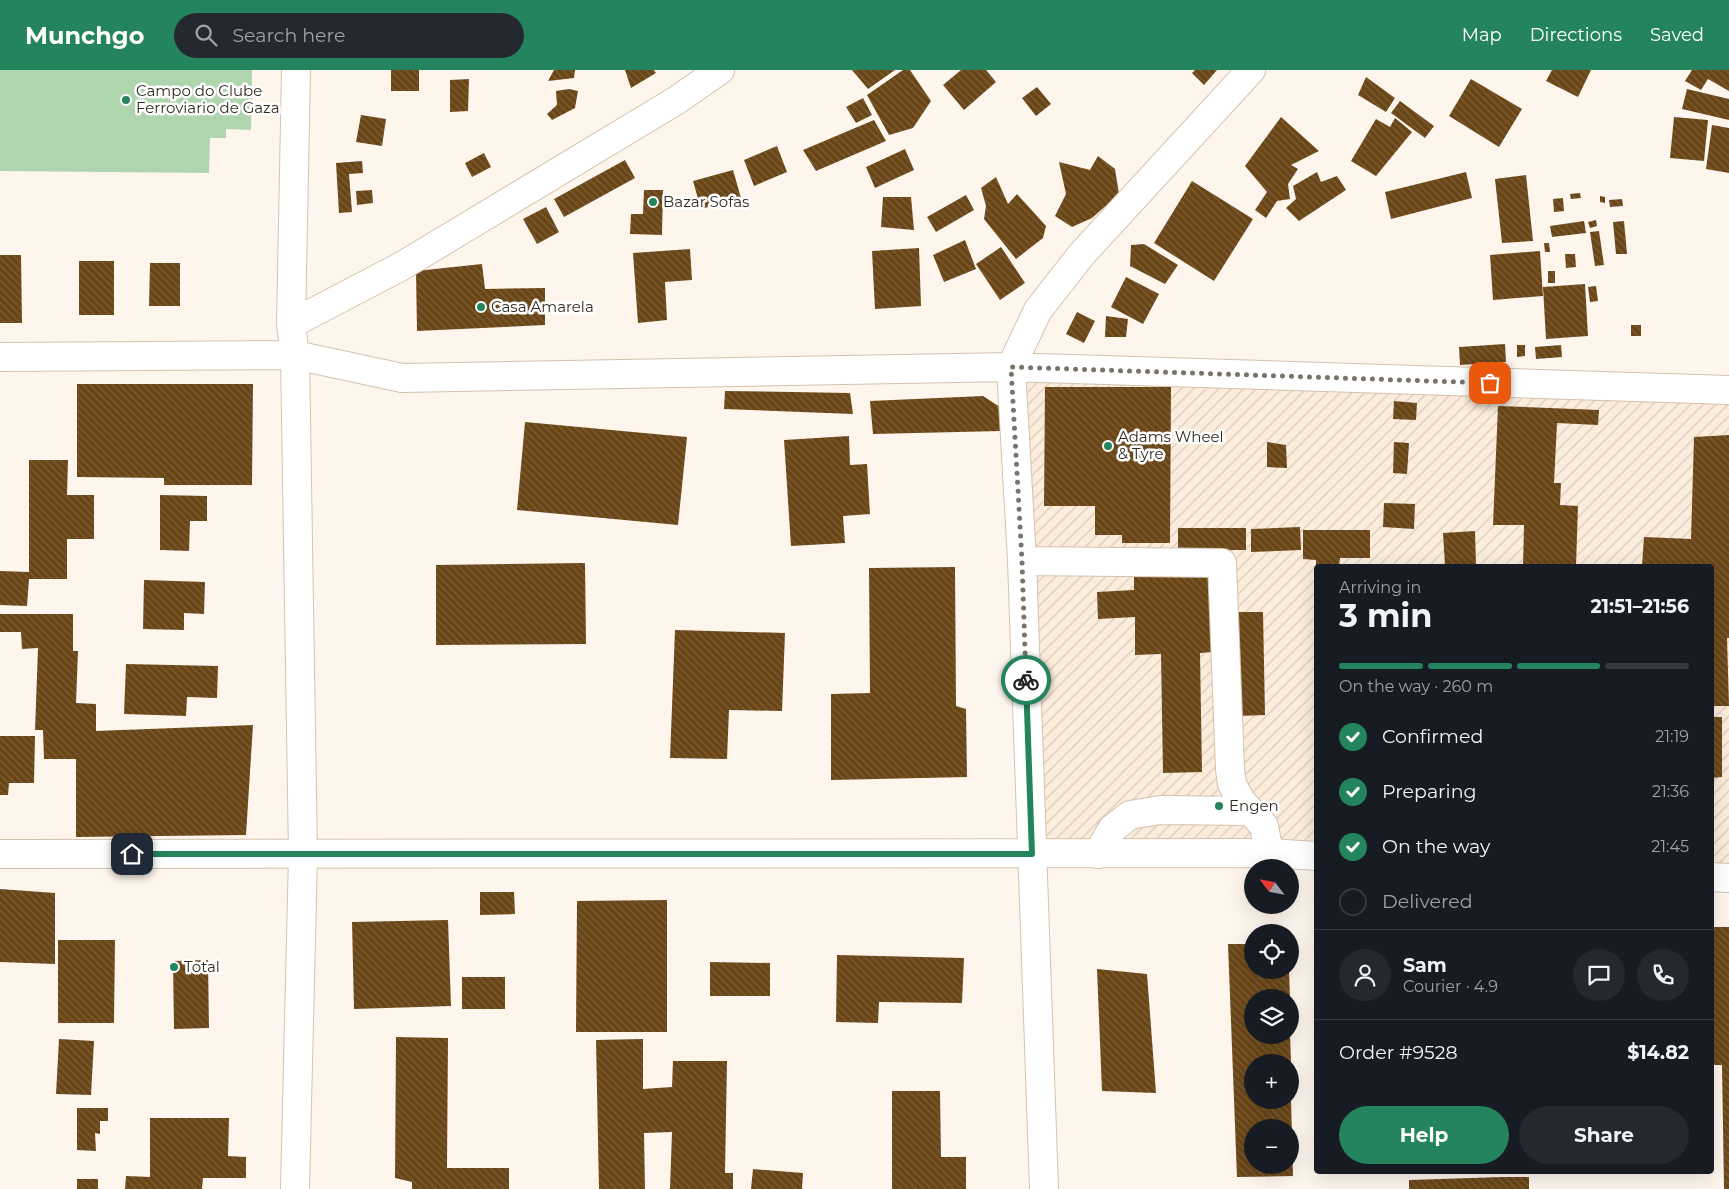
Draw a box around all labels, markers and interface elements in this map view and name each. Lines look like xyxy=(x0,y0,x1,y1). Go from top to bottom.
search box xyxy=(174,13,524,58)
text: Munchgo xyxy=(25,21,144,50)
icon: search xyxy=(192,21,220,49)
text: Search here xyxy=(232,24,345,47)
text: Map xyxy=(1462,24,1502,46)
text: Directions xyxy=(1530,24,1622,46)
text: Saved xyxy=(1650,24,1704,46)
place label: Campo do Clube Ferroviario de Gaza xyxy=(136,81,280,117)
marker: Campo do Clube Ferroviario de Gaza xyxy=(120,94,132,106)
place label: Bazar Sofas xyxy=(663,192,749,211)
marker: Bazar Sofas xyxy=(647,196,659,208)
place label: Casa Amarela xyxy=(491,297,594,316)
marker: Casa Amarela xyxy=(475,301,487,313)
pin xyxy=(1469,362,1511,404)
icon: bag xyxy=(1476,369,1504,397)
place label: Adams Wheel & Tyre xyxy=(1118,427,1224,463)
marker: Adams Wheel & Tyre xyxy=(1102,440,1114,452)
text: Arriving in xyxy=(1339,578,1421,597)
text: 21:51–21:56 xyxy=(1590,595,1689,618)
text: 3 min xyxy=(1339,596,1432,635)
courier xyxy=(1001,655,1051,705)
icon: bike xyxy=(1012,666,1040,694)
text: On the way · 260 m xyxy=(1339,677,1493,696)
icon: check xyxy=(1339,723,1367,751)
text: Confirmed xyxy=(1382,725,1483,748)
text: 21:19 xyxy=(1655,727,1689,746)
icon: check xyxy=(1339,778,1367,806)
text: Preparing xyxy=(1382,780,1477,803)
text: 21:36 xyxy=(1652,782,1689,801)
place label: Engen xyxy=(1229,796,1279,815)
marker: Engen xyxy=(1213,800,1225,812)
pin xyxy=(111,833,153,875)
icon: check xyxy=(1339,833,1367,861)
text: On the way xyxy=(1382,835,1490,858)
text: 21:45 xyxy=(1651,837,1689,856)
icon: home xyxy=(118,840,146,868)
north arrow xyxy=(1244,859,1299,914)
map controls xyxy=(1244,859,1299,1174)
text: Delivered xyxy=(1382,890,1473,913)
button: locate xyxy=(1244,924,1299,979)
button: person xyxy=(1339,949,1391,1001)
button: chat xyxy=(1573,949,1625,1001)
button: phone xyxy=(1637,949,1689,1001)
text: Sam xyxy=(1403,954,1447,977)
place label: Total xyxy=(184,957,220,976)
marker: Total xyxy=(168,961,180,973)
text: Courier · 4.9 xyxy=(1403,977,1498,996)
button: layers xyxy=(1244,989,1299,1044)
text: Order #9528 xyxy=(1339,1041,1458,1064)
text: $14.82 xyxy=(1627,1041,1689,1064)
button: + xyxy=(1244,1054,1299,1109)
button: Help xyxy=(1339,1106,1509,1164)
button: Share xyxy=(1519,1106,1689,1164)
button: − xyxy=(1244,1119,1299,1174)

